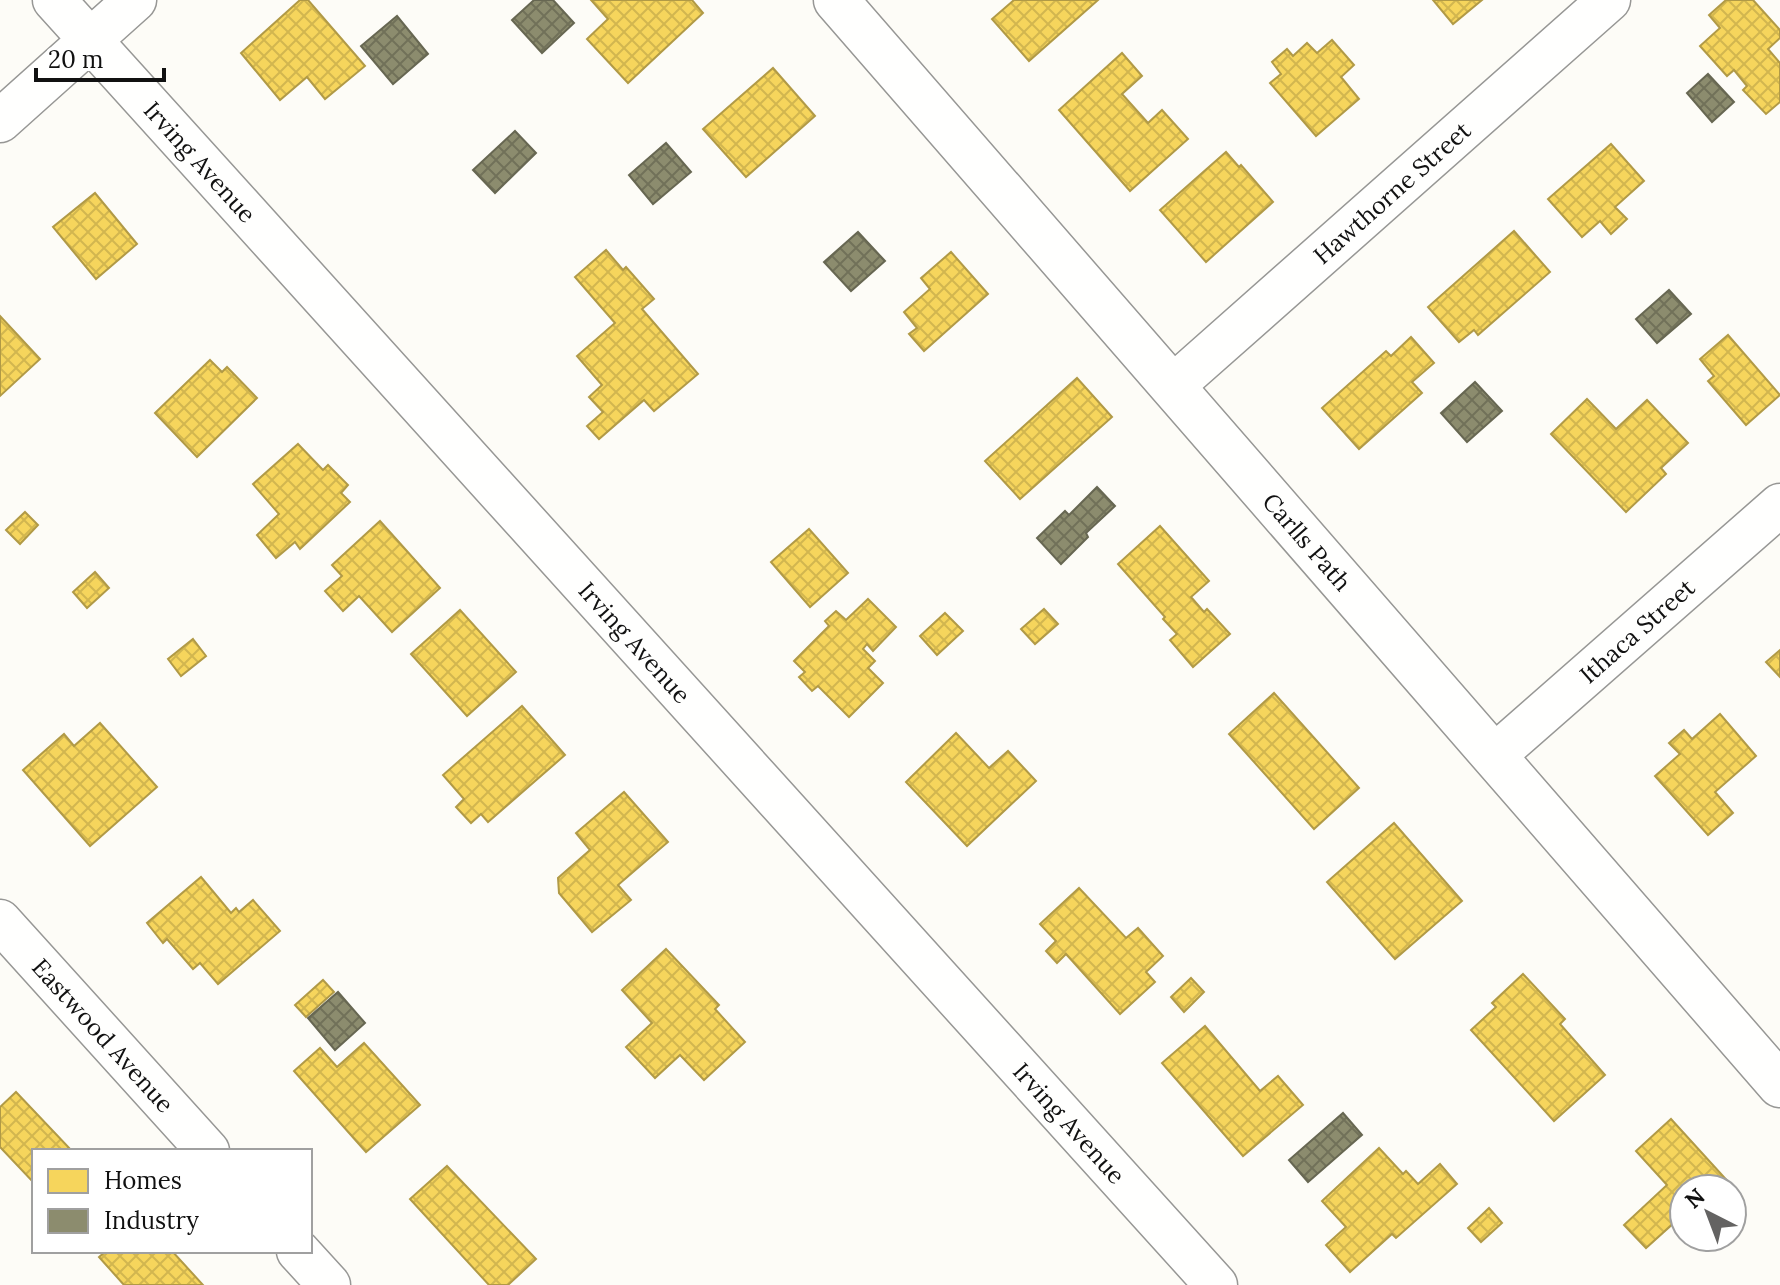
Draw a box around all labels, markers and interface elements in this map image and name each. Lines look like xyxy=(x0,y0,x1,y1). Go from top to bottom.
scale bar xyxy=(36,32,164,82)
text: 20 m xyxy=(48,44,104,75)
street label: Irving Avenue xyxy=(137,95,263,229)
street label: Hawthorne Street xyxy=(1307,114,1477,270)
street label: Carlls Path xyxy=(1256,486,1358,597)
street label: Ithaca Street xyxy=(1573,571,1701,690)
street label: Irving Avenue xyxy=(572,575,698,709)
street label: Eastwood Avenue xyxy=(26,952,181,1119)
street label: Irving Avenue xyxy=(1007,1056,1132,1190)
legend xyxy=(32,1149,312,1253)
text: Homes xyxy=(104,1165,182,1196)
north arrow xyxy=(1668,1173,1748,1253)
text: N xyxy=(1679,1182,1710,1214)
text: Industry xyxy=(104,1205,199,1236)

